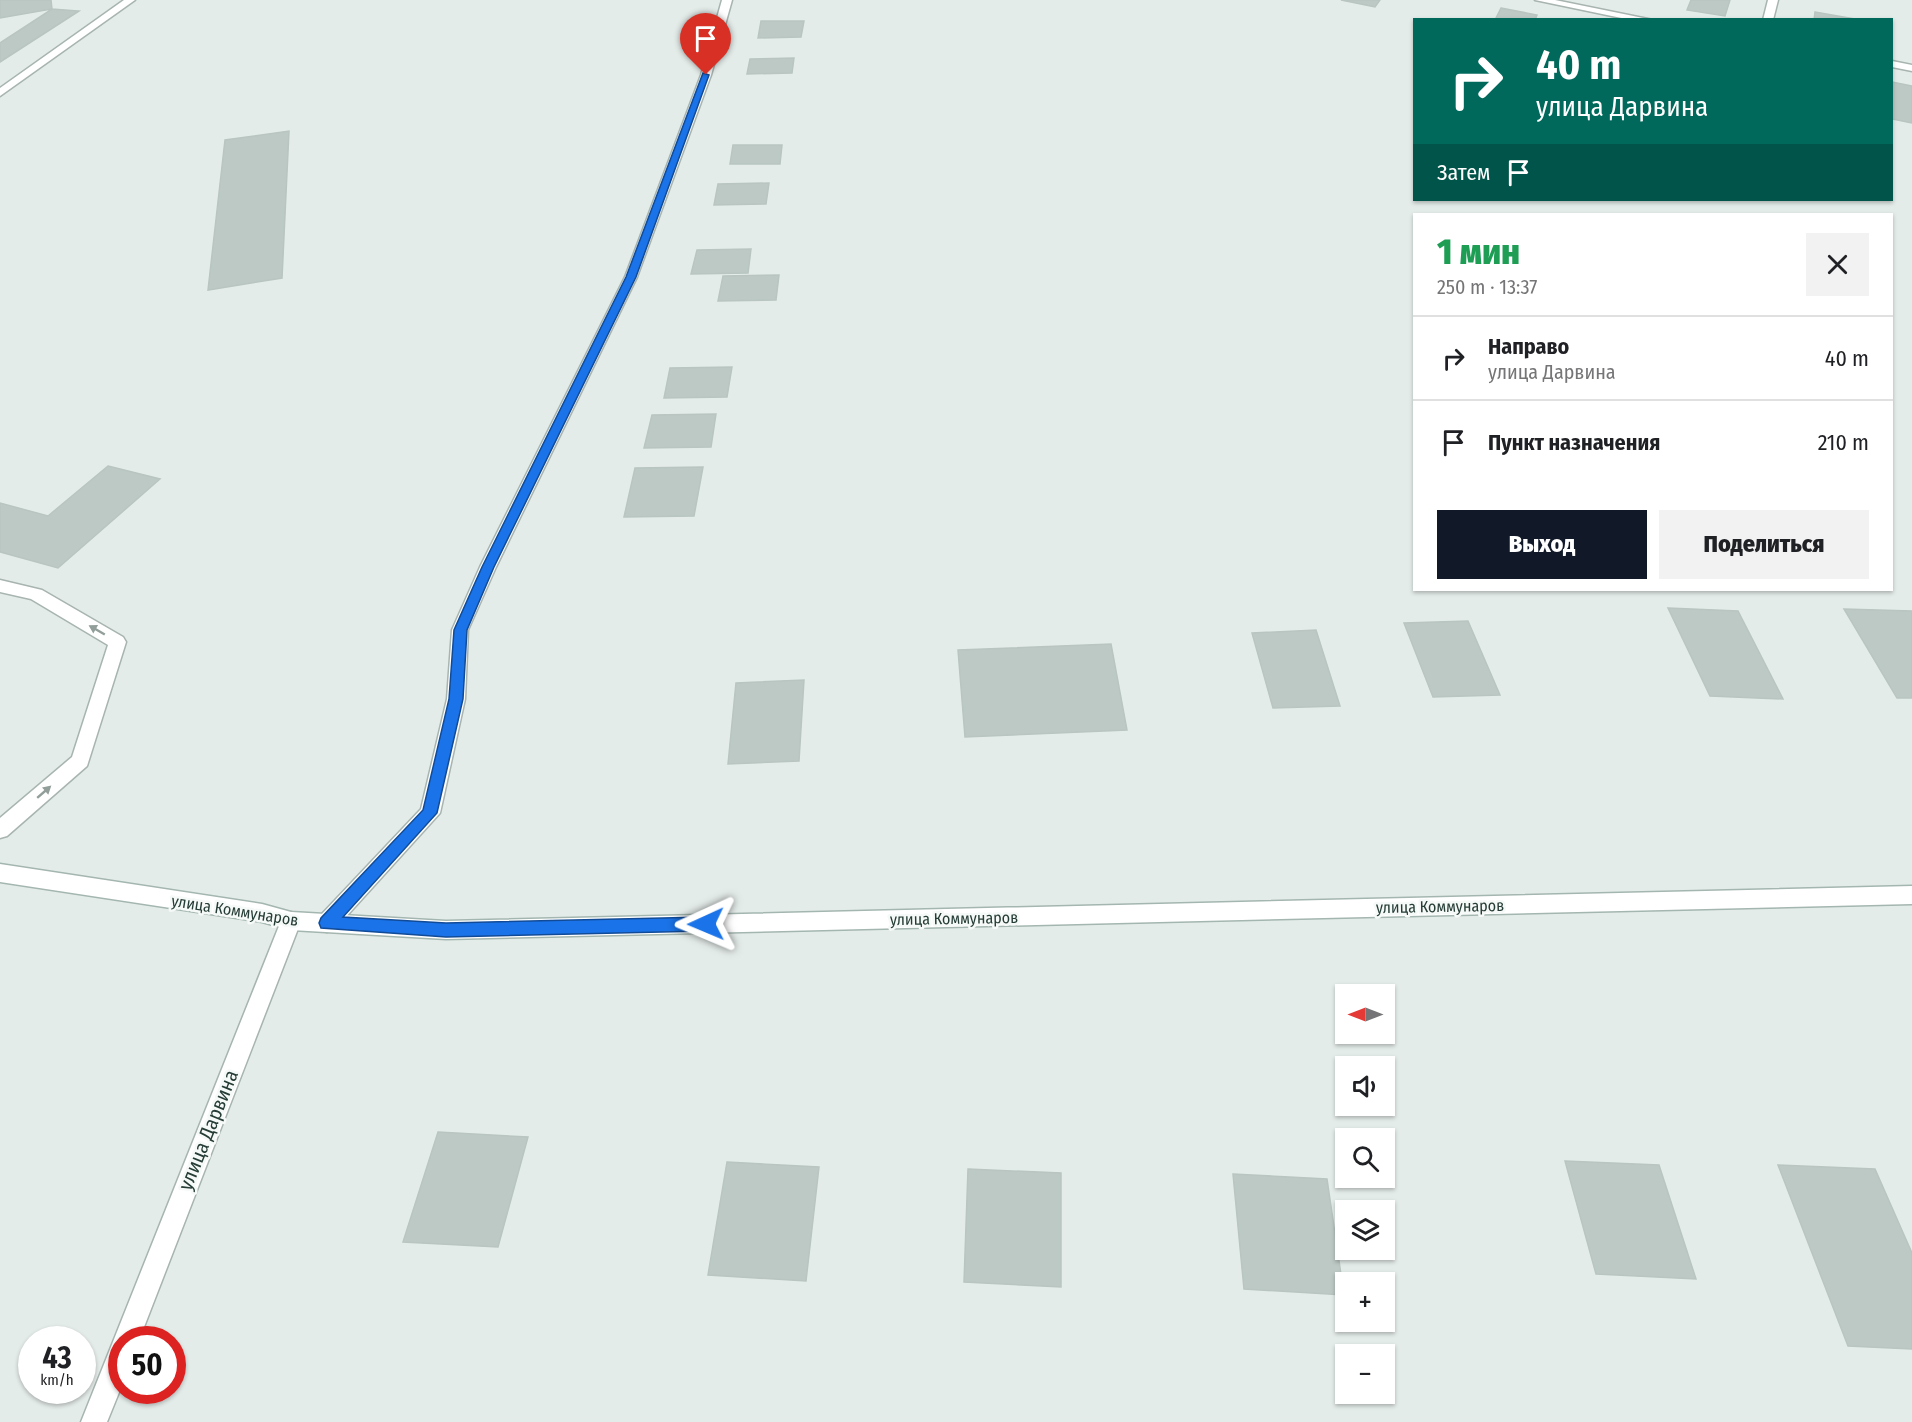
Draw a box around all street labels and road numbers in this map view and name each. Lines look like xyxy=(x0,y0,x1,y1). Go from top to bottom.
street label: улица Коммунаров xyxy=(170,891,300,930)
street label: улица Коммунаров xyxy=(1376,896,1504,917)
street label: улица Коммунаров xyxy=(890,908,1018,929)
street label: улица Дарвина xyxy=(173,1066,243,1194)

